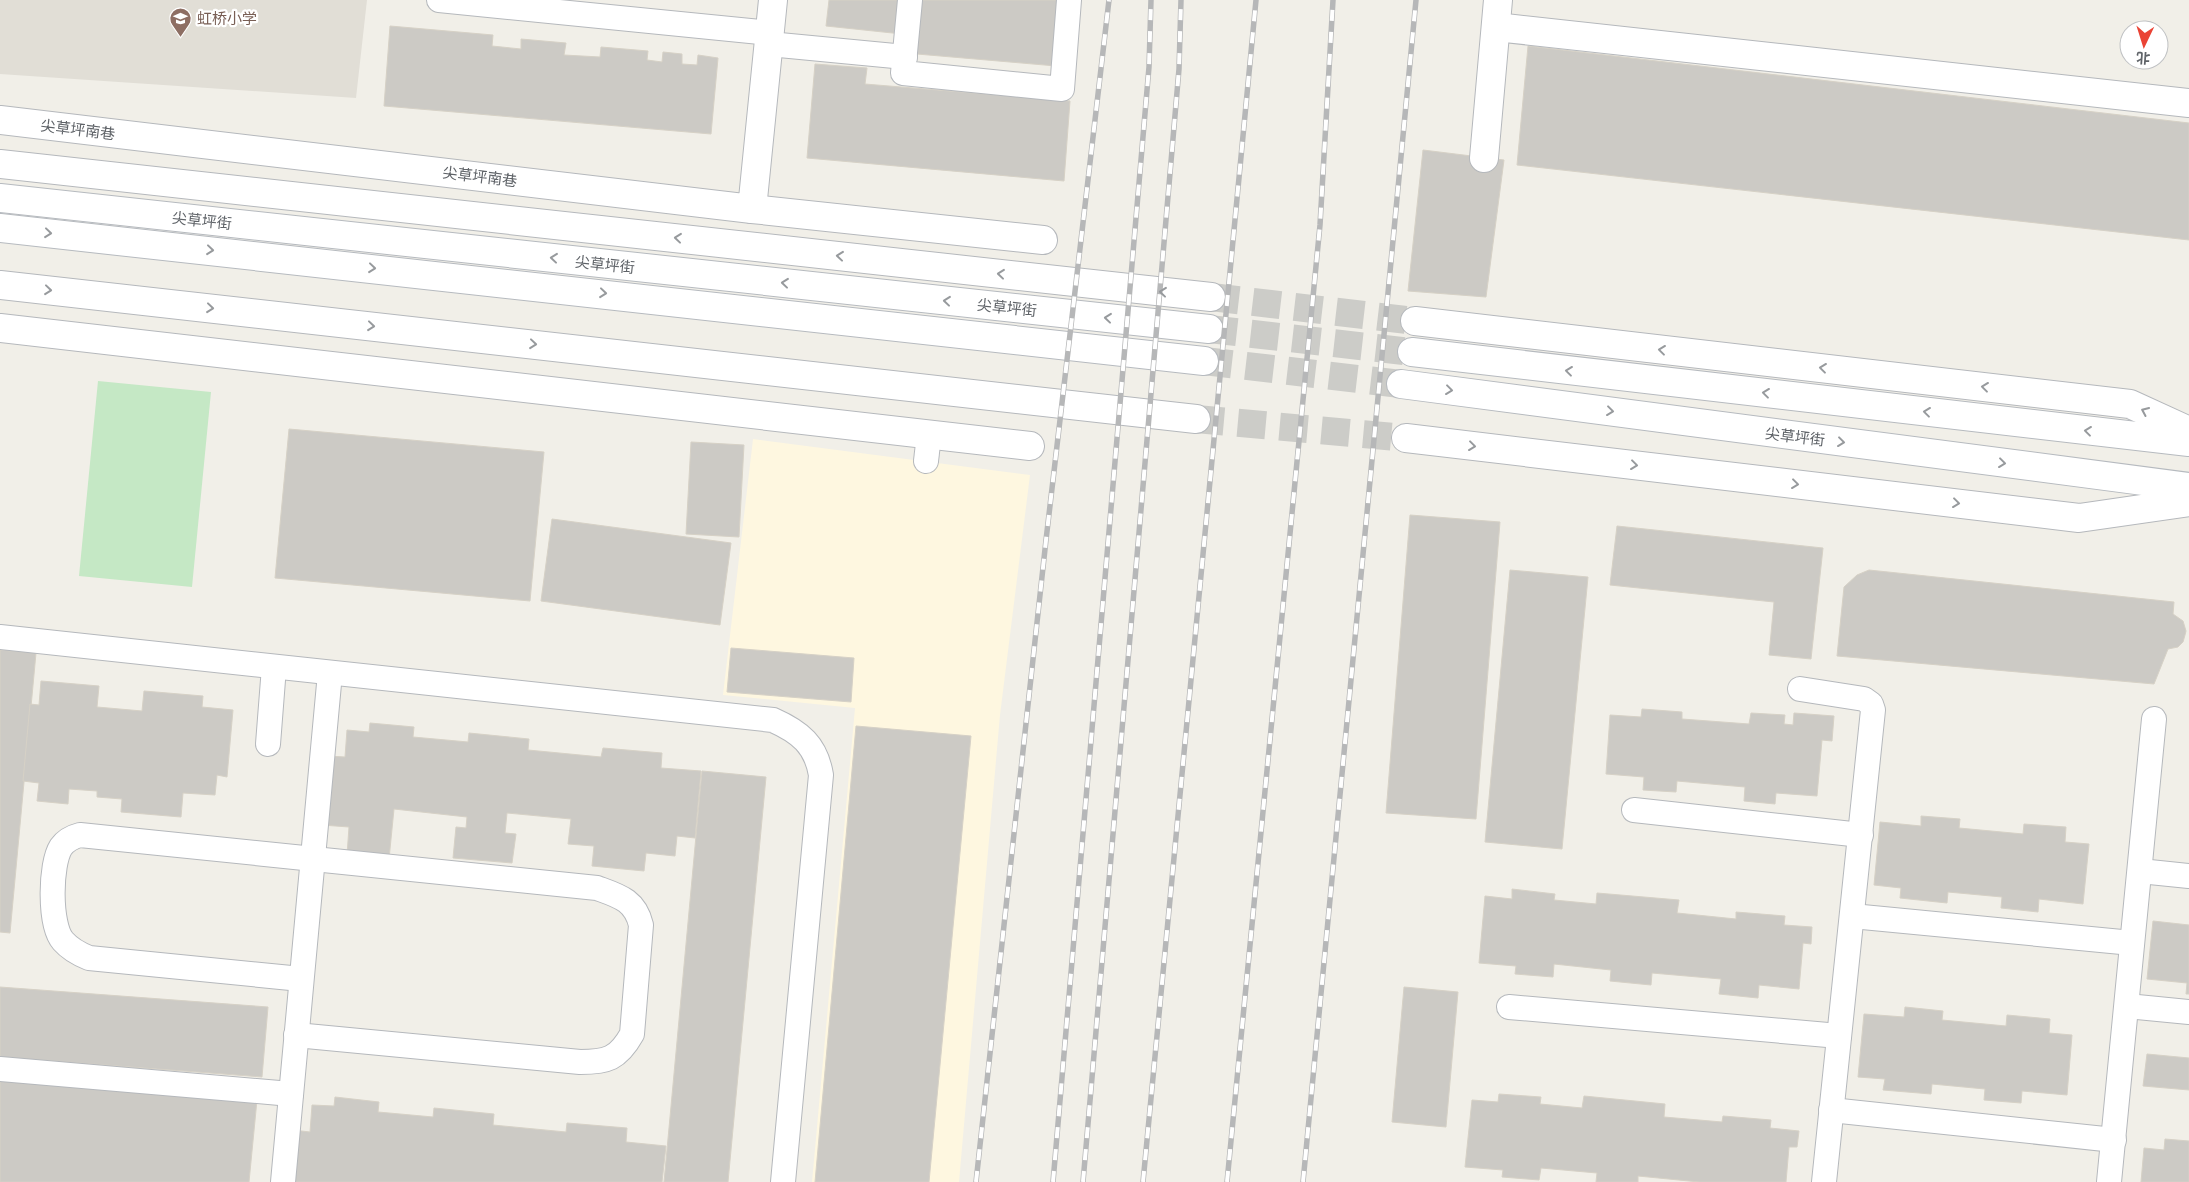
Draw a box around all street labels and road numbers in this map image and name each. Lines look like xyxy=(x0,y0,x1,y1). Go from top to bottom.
street label: 尖草坪南巷 xyxy=(40,115,116,143)
street label: 尖草坪南巷 xyxy=(442,162,518,190)
street label: 尖草坪街 xyxy=(171,208,233,232)
street label: 尖草坪街 xyxy=(574,252,636,276)
street label: 尖草坪街 xyxy=(976,295,1038,319)
street label: 尖草坪街 xyxy=(1764,423,1826,449)

